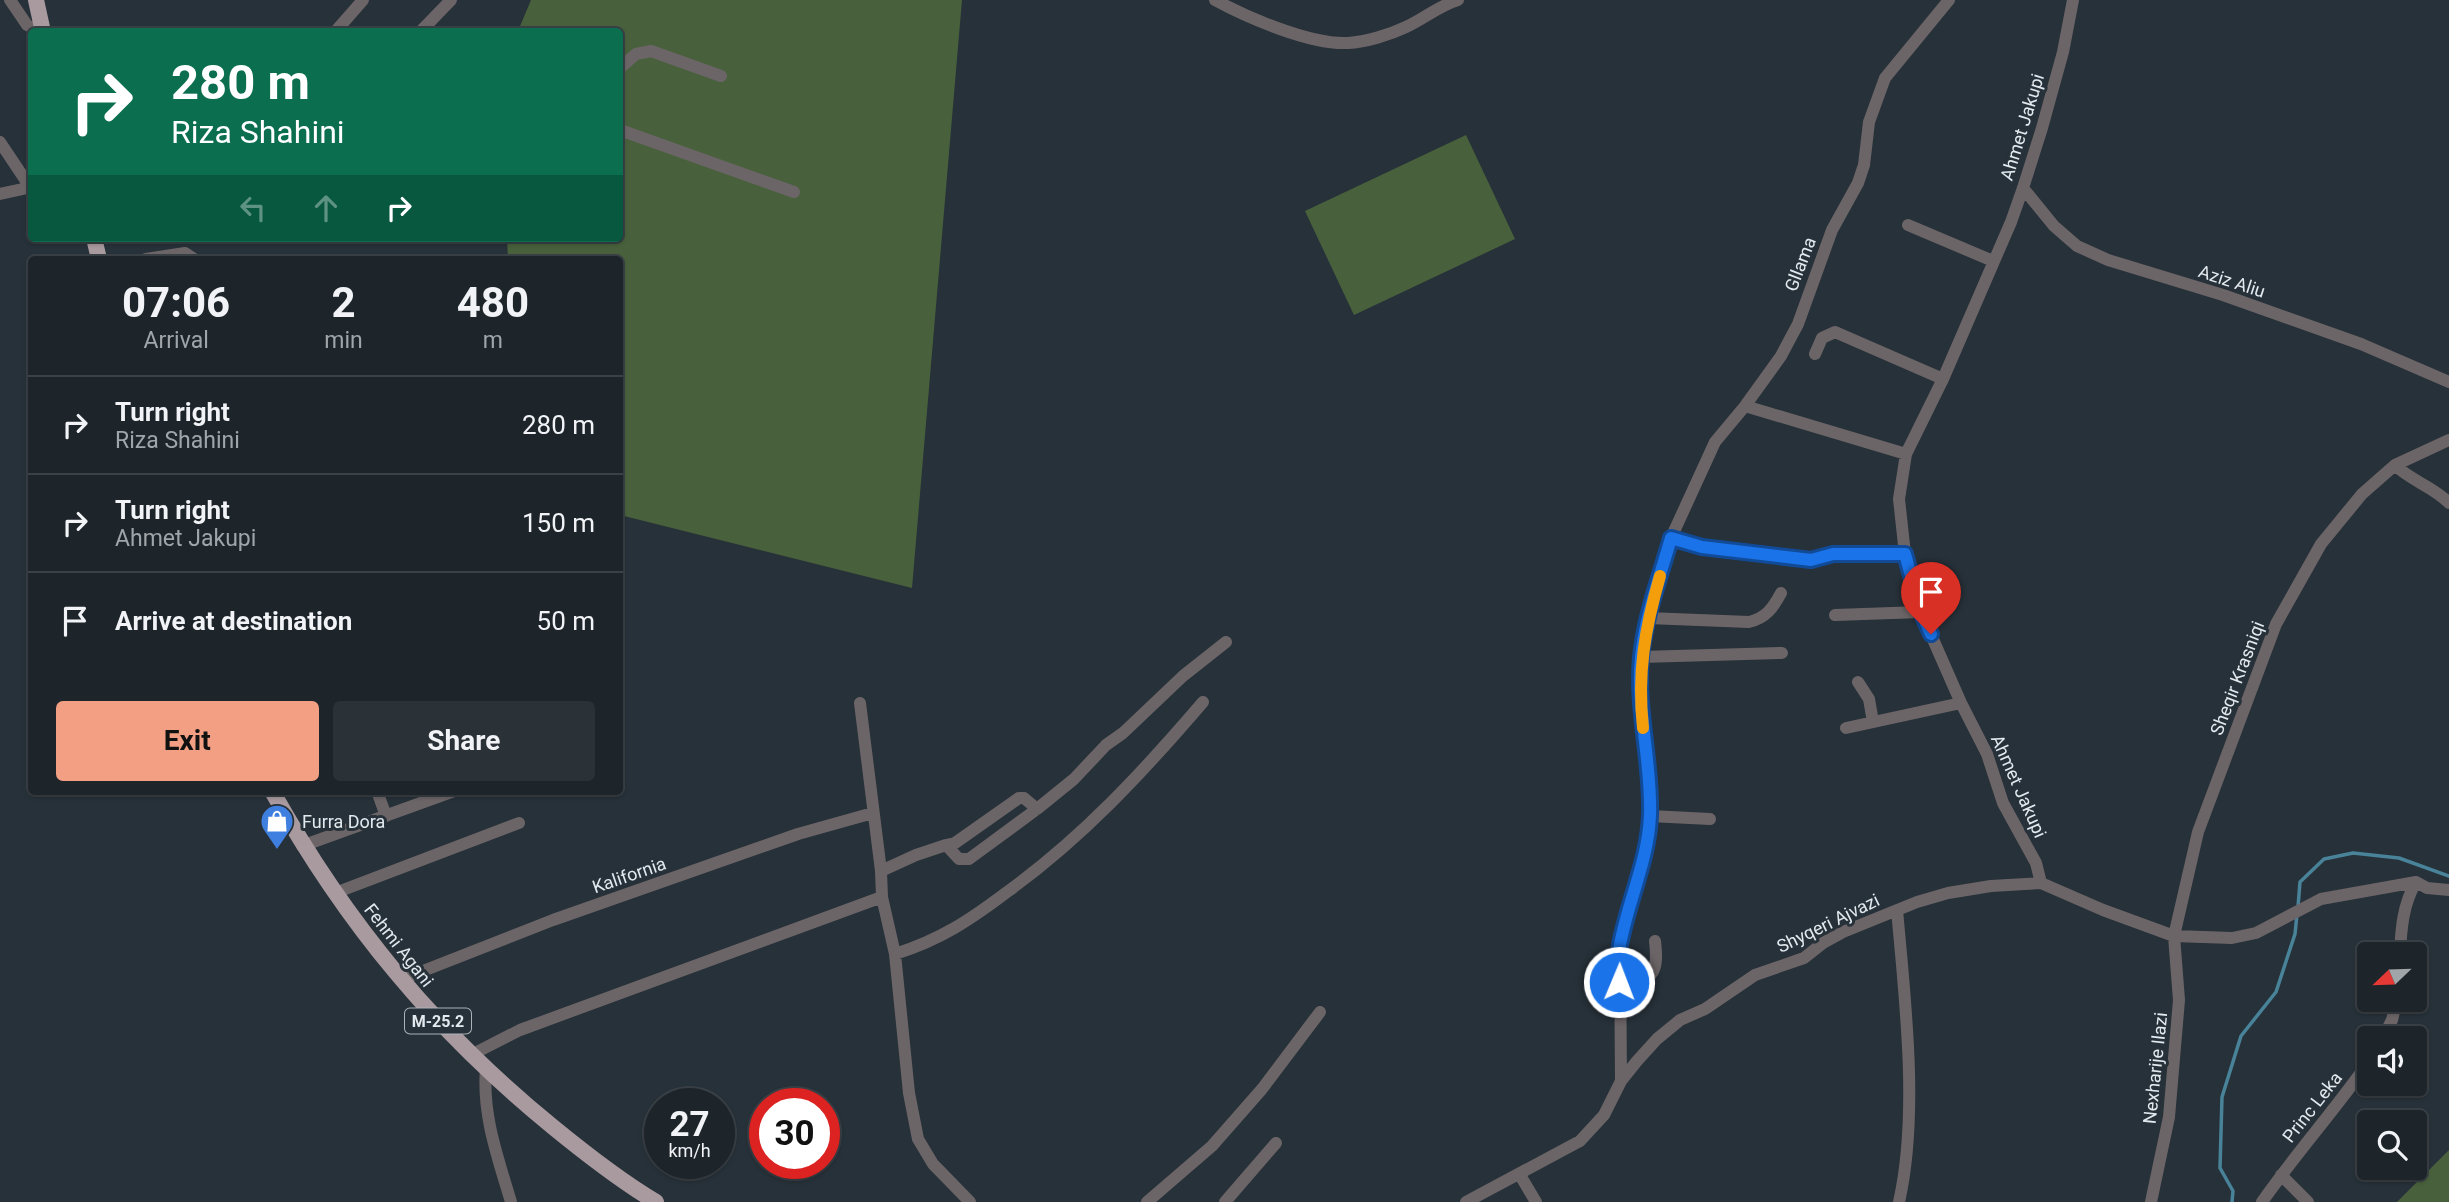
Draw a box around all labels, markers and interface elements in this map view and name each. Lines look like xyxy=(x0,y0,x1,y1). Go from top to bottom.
text: 280 m xyxy=(171,54,310,111)
icon: right xyxy=(56,56,147,147)
street label: Ahmet Jakupi xyxy=(1996,71,2048,183)
text: Riza Shahini xyxy=(171,113,345,151)
icon: left xyxy=(234,189,272,227)
icon: ahead xyxy=(307,189,345,227)
icon: right xyxy=(380,189,418,227)
street label: Gllama xyxy=(1780,234,1820,294)
street label: Aziz Aliu xyxy=(2196,260,2268,302)
text: 07:06 xyxy=(122,278,230,327)
text: 2 xyxy=(331,278,356,327)
text: 480 xyxy=(457,278,529,327)
text: Arrival xyxy=(143,327,209,354)
text: min xyxy=(324,327,363,354)
text: m xyxy=(483,327,503,354)
text: Turn right xyxy=(115,397,230,427)
icon: right xyxy=(56,406,94,444)
text: 280 m xyxy=(522,410,595,440)
text: Riza Shahini xyxy=(115,427,240,454)
text: Turn right xyxy=(115,495,230,525)
icon: right xyxy=(56,504,94,542)
text: 150 m xyxy=(522,508,595,538)
text: Ahmet Jakupi xyxy=(115,525,256,552)
pin xyxy=(1901,562,1961,634)
icon: arrive xyxy=(1912,573,1950,611)
icon: arrive xyxy=(56,602,94,640)
text: Arrive at destination xyxy=(115,606,352,636)
text: 50 m xyxy=(537,606,595,636)
street label: Sheqir Krasniqi xyxy=(2206,618,2268,738)
button: Exit xyxy=(56,701,319,781)
button: Share xyxy=(333,701,595,781)
street label: Ahmet Jakupi xyxy=(1987,731,2051,841)
shop icon: Furra Dora xyxy=(258,802,296,851)
place label: Furra Dora xyxy=(302,811,385,832)
street label: Kalifornia xyxy=(589,853,669,897)
street label: Shyqeri Ajvazi xyxy=(1773,889,1883,957)
street label: Fehmi Agani xyxy=(360,899,438,991)
north arrow xyxy=(2357,942,2427,1012)
map controls xyxy=(2357,942,2427,1180)
position arrow xyxy=(1582,945,1656,1019)
road number: M-25.2 xyxy=(405,1009,471,1034)
street label: Nexharije Ilazi xyxy=(2139,1011,2171,1125)
button: sound xyxy=(2357,1026,2427,1096)
street label: Princ Leka xyxy=(2278,1068,2346,1146)
speed limit sign: 30 xyxy=(749,1088,840,1179)
text: 27 xyxy=(669,1104,710,1145)
button: search xyxy=(2357,1110,2427,1180)
text: km/h xyxy=(668,1140,711,1161)

